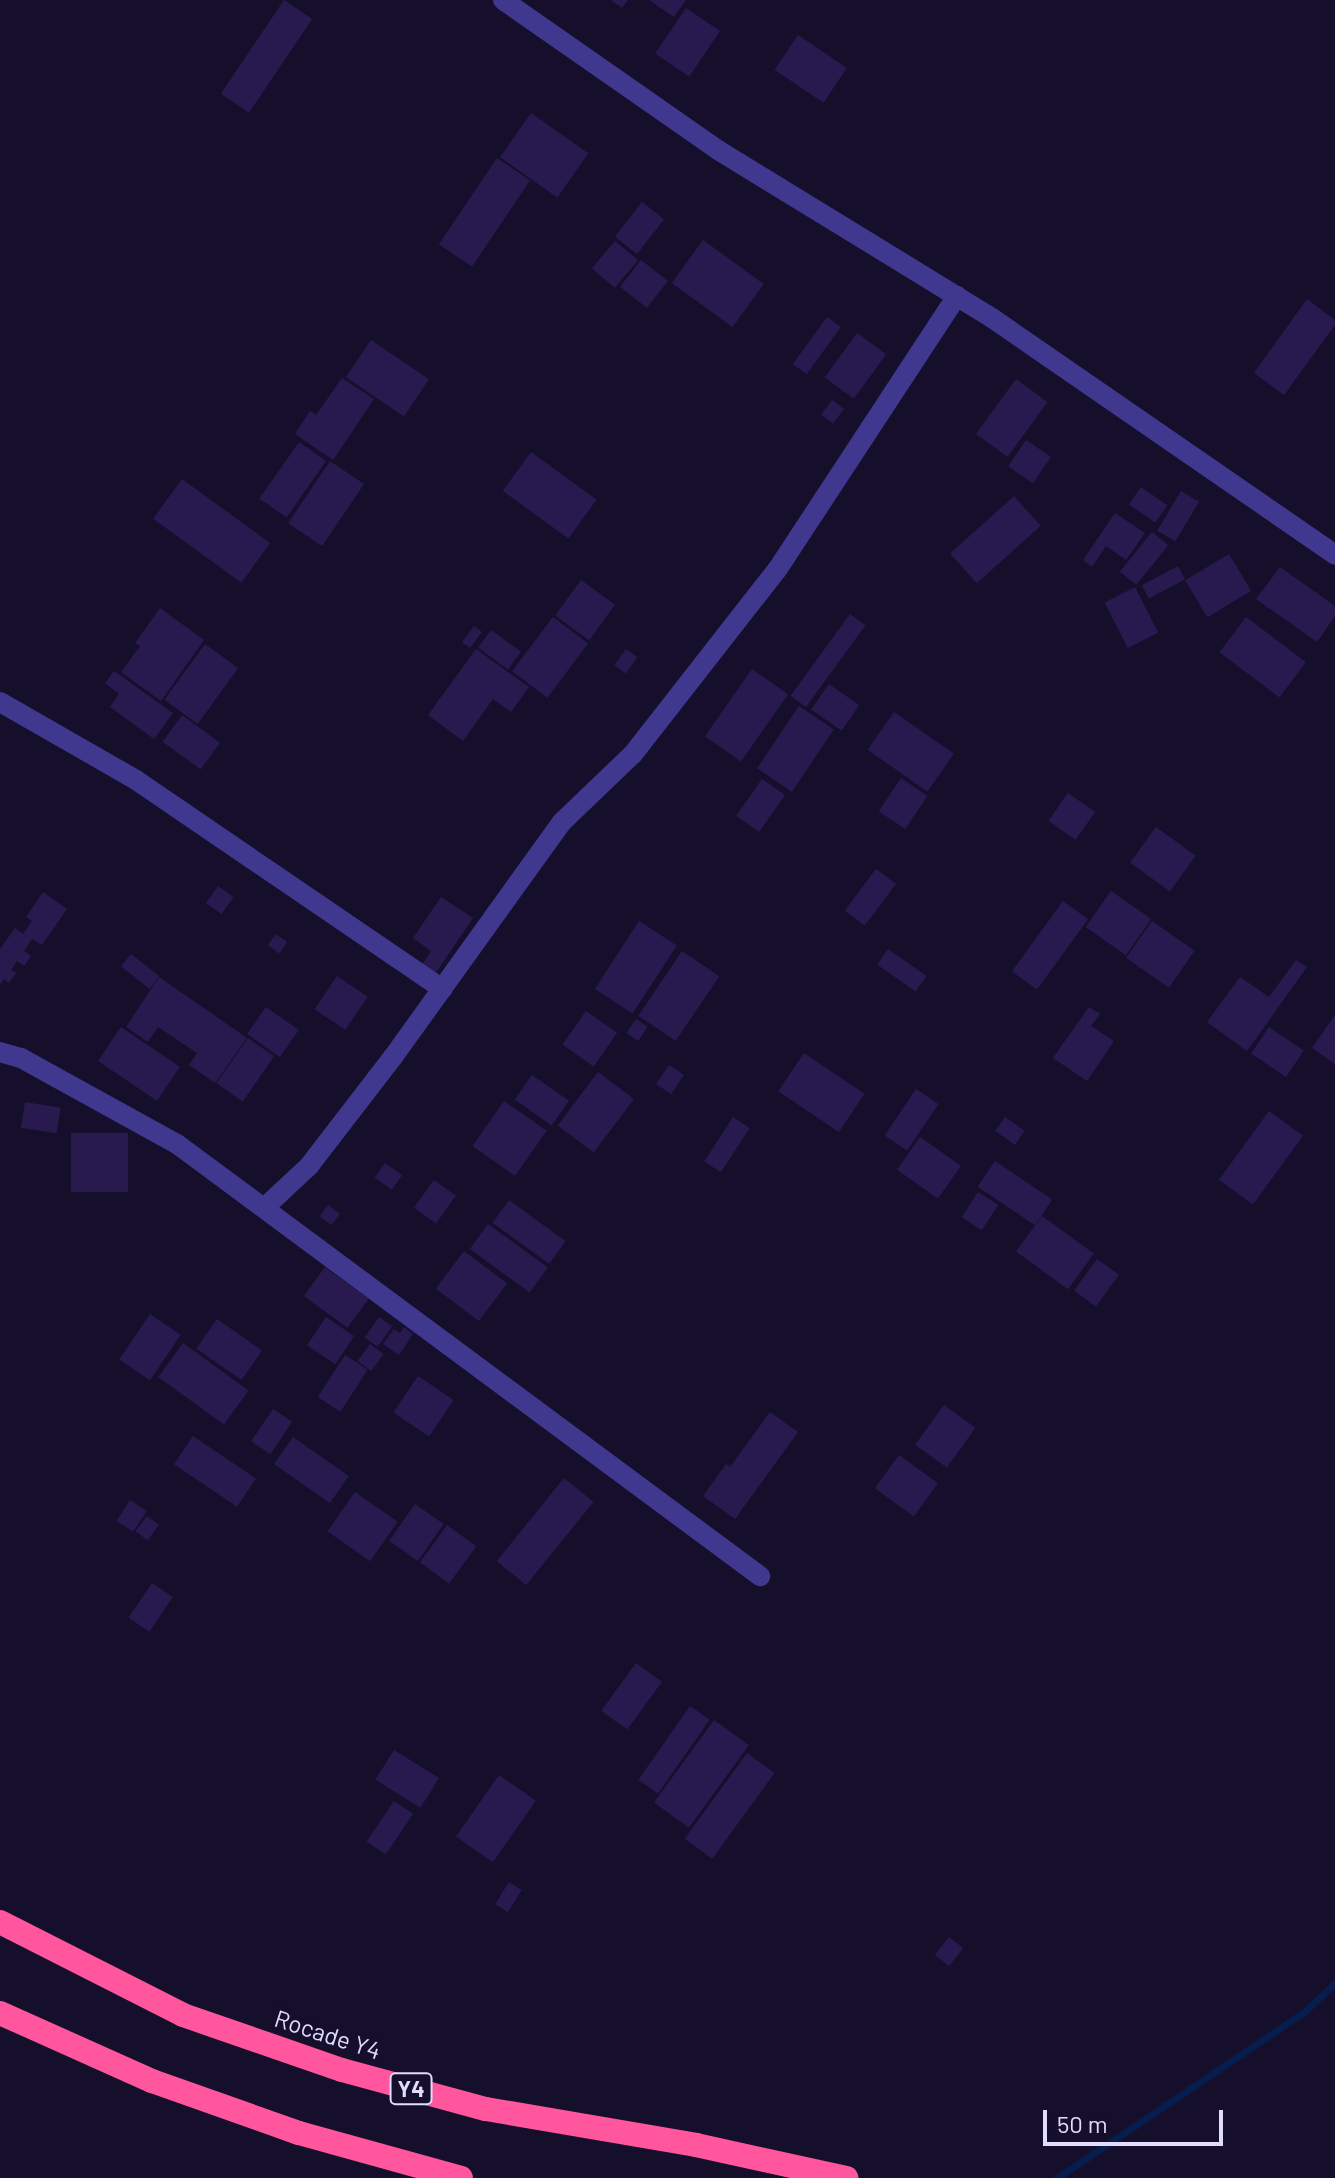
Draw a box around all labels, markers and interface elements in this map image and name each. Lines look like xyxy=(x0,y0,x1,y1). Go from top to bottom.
street label: Rocade Y4 xyxy=(271,2003,385,2065)
road number: Y4 xyxy=(389,2071,433,2107)
scale bar xyxy=(1047,2094,1227,2144)
text: 50 m xyxy=(1057,2109,1108,2138)

